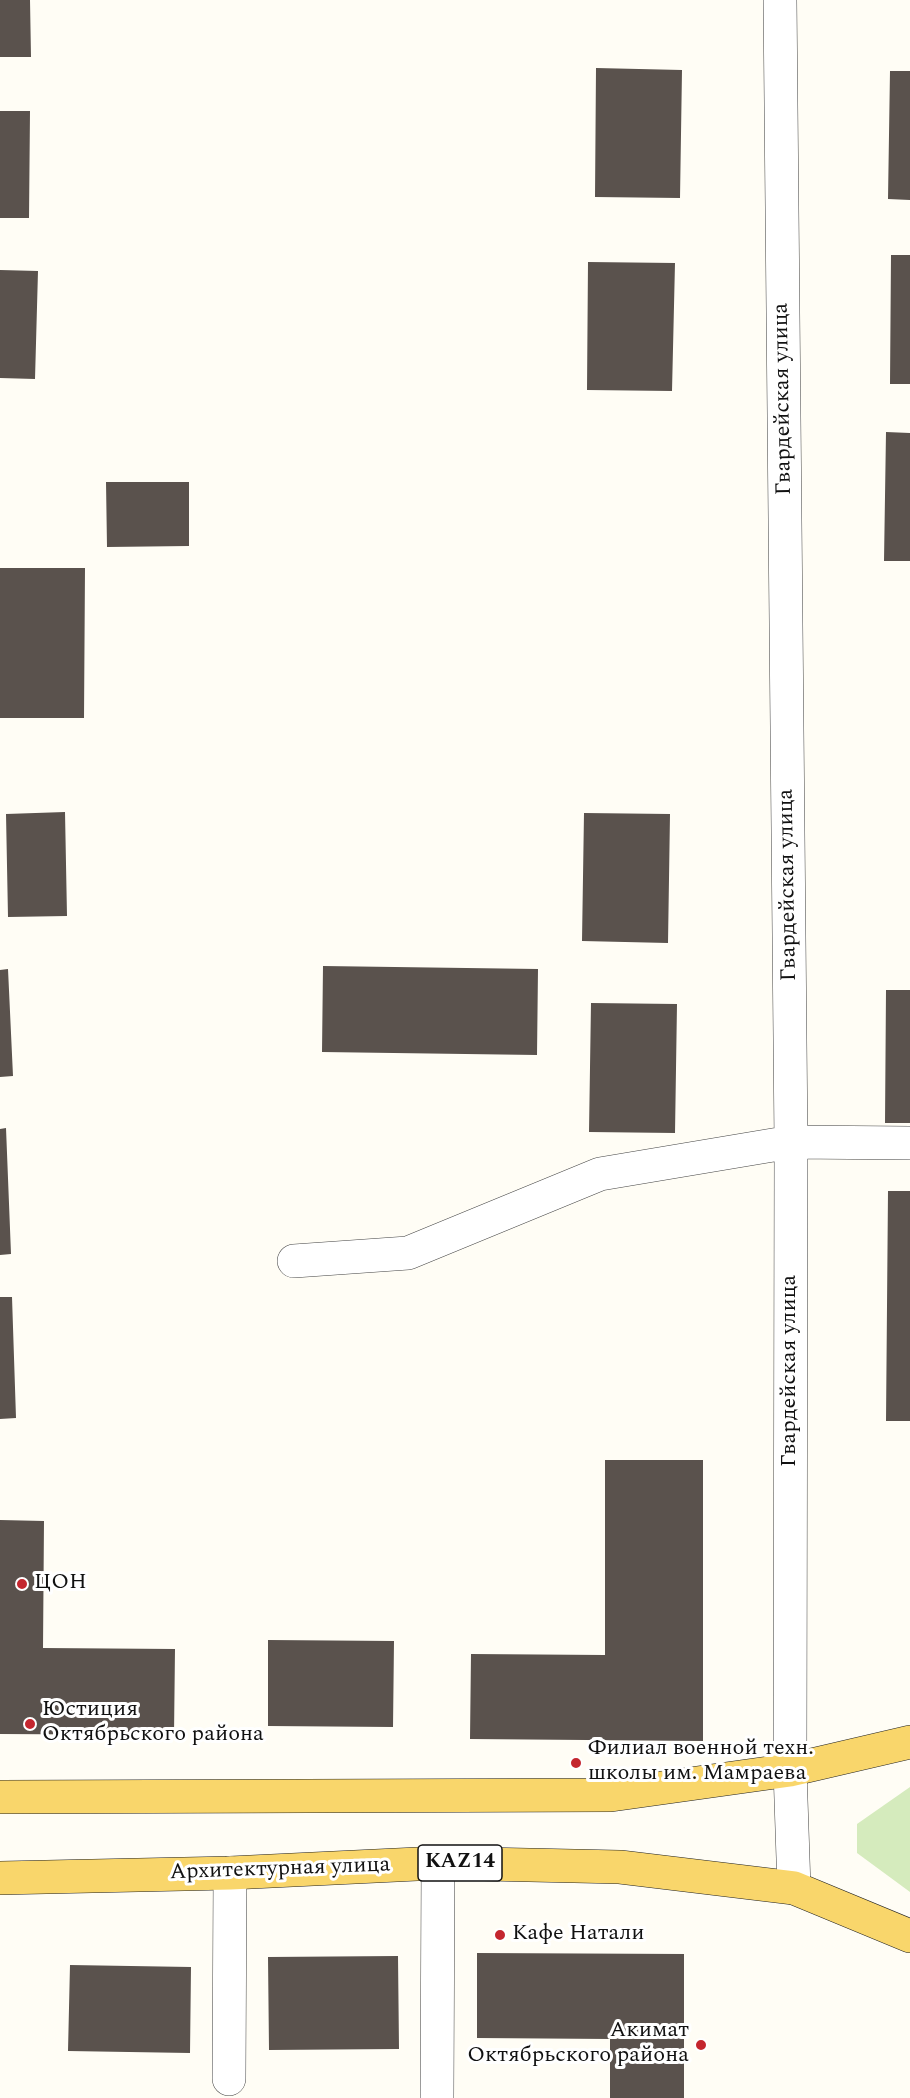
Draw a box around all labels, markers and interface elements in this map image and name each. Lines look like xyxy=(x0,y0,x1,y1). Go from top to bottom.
street label: Гвардейская улица xyxy=(769,302,799,496)
street label: Гвардейская улица xyxy=(774,788,804,982)
street label: Гвардейская улица xyxy=(778,1275,804,1467)
place label: ЦОН xyxy=(34,1571,87,1597)
marker: ЦОН xyxy=(15,1577,29,1591)
place label: Юстиция Октябрьского района xyxy=(42,1698,264,1750)
marker: Юстиция Октябрьского района xyxy=(23,1717,37,1731)
place label: Филиал военной техн. школы им. Мамраева xyxy=(588,1737,814,1789)
marker: Филиал военной техн. школы им. Мамраева xyxy=(569,1756,583,1770)
road number: KAZ14 xyxy=(418,1845,502,1881)
street label: Архитектурная улица xyxy=(169,1853,391,1887)
place label: Кафе Натали xyxy=(512,1922,644,1948)
marker: Кафе Натали xyxy=(493,1928,507,1942)
place label: Акимат Октябрьского района xyxy=(467,2019,689,2070)
marker: Акимат Октябрьского района xyxy=(694,2038,708,2052)

